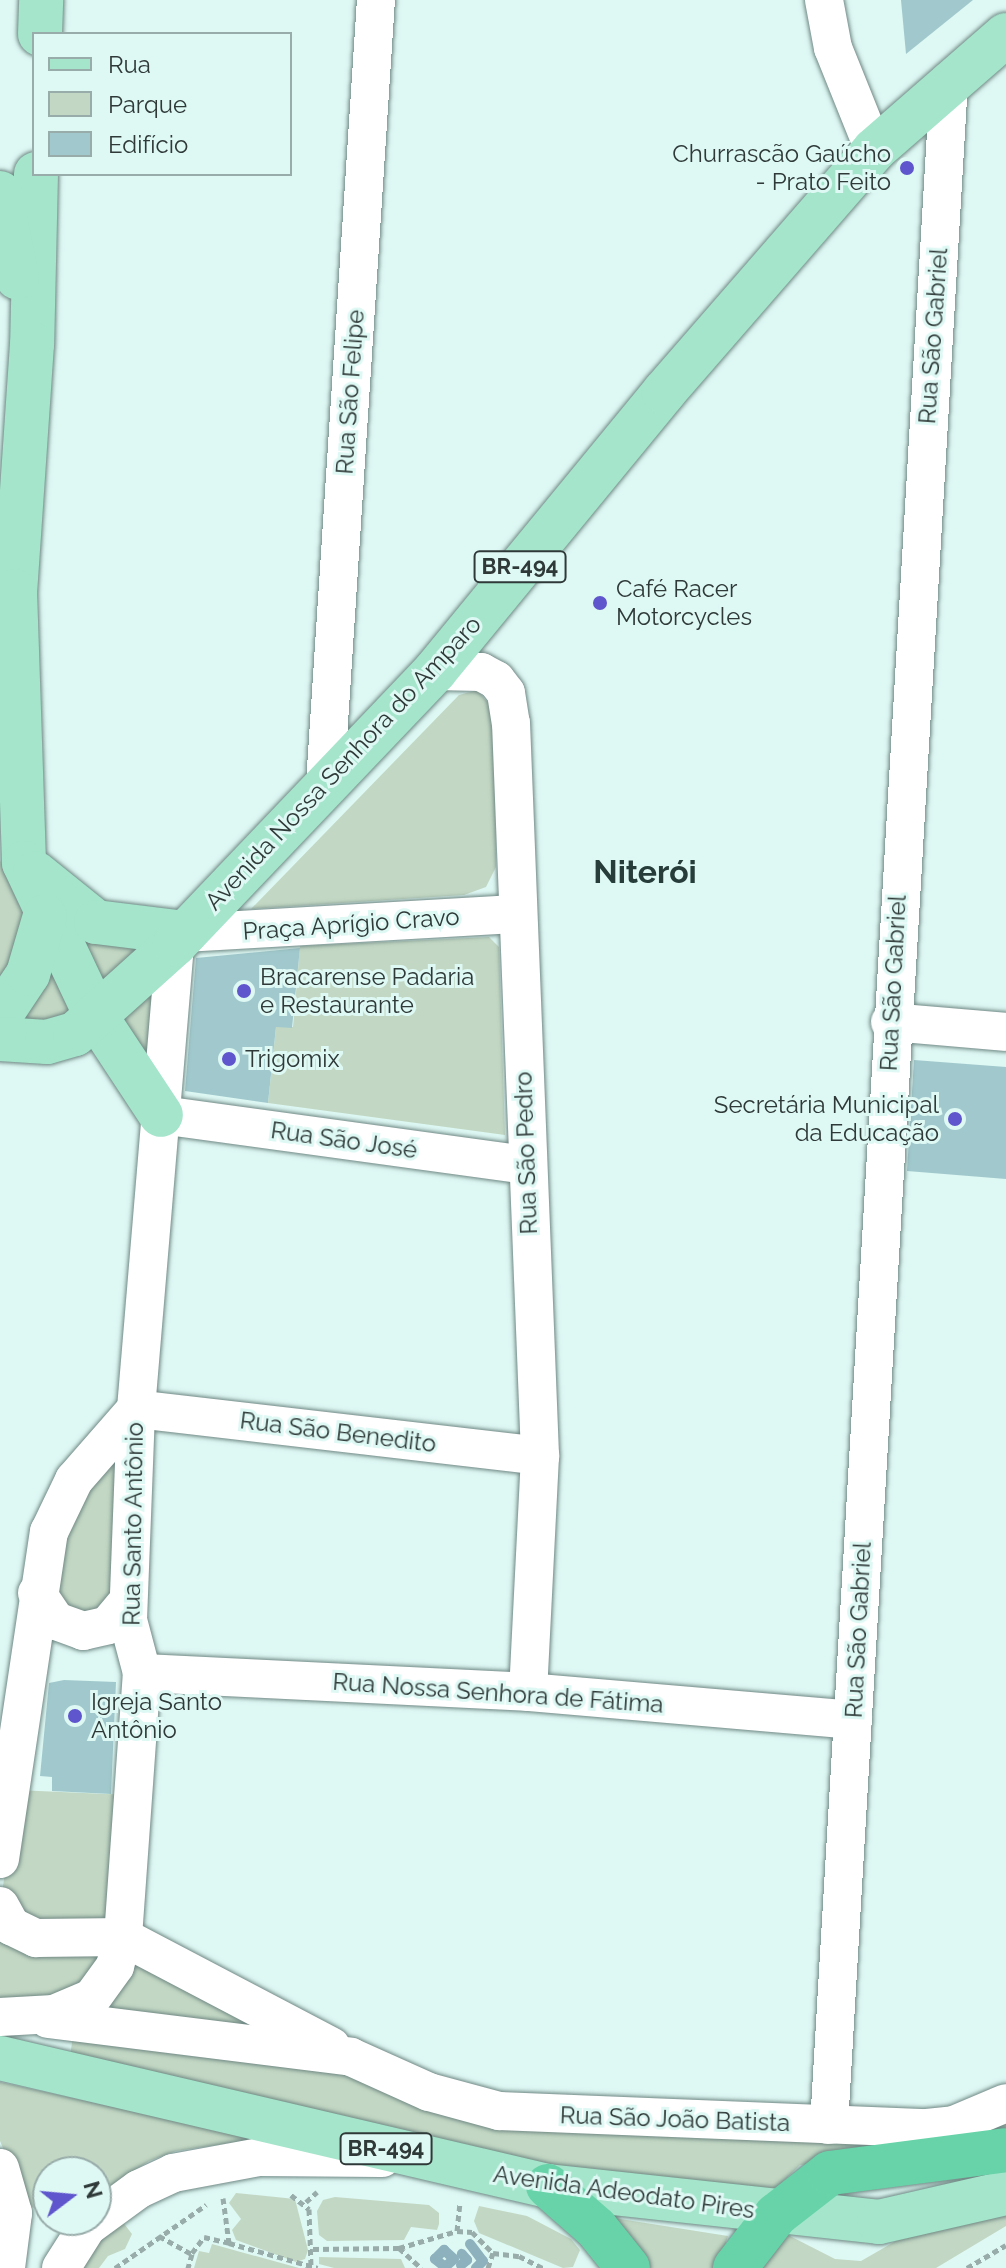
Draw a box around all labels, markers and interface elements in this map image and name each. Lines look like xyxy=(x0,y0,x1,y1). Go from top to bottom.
legend xyxy=(32,32,292,176)
text: Rua xyxy=(108,50,151,79)
text: Parque xyxy=(108,90,187,119)
text: Edifício xyxy=(108,130,188,159)
place label: Churrascão Gaúcho - Prato Feito xyxy=(672,140,891,196)
marker: Churrascão Gaúcho - Prato Feito xyxy=(898,159,916,177)
street label: Rua São Gabriel xyxy=(912,247,954,425)
street label: Rua São Felipe xyxy=(330,309,370,475)
road number: BR-494 xyxy=(472,549,568,585)
place label: Café Racer Motorcycles xyxy=(616,575,752,631)
marker: Café Racer Motorcycles xyxy=(591,594,609,612)
street label: Avenida Nossa Senhora do Amparo xyxy=(199,610,487,916)
district label: Niterói xyxy=(593,853,697,891)
street label: Rua São Gabriel xyxy=(874,894,912,1072)
street label: Praça Aprígio Cravo xyxy=(241,902,461,946)
place label: Bracarense Padaria e Restaurante xyxy=(260,963,474,1019)
marker: Bracarense Padaria e Restaurante xyxy=(235,982,253,1000)
place label: Trigomix xyxy=(245,1045,340,1073)
marker: Trigomix xyxy=(220,1050,238,1068)
street label: Rua São Pedro xyxy=(509,1071,543,1235)
place label: Secretária Municipal da Educação xyxy=(714,1091,939,1147)
marker: Secretária Municipal da Educação xyxy=(946,1110,964,1128)
street label: Rua São José xyxy=(269,1115,419,1165)
street label: Rua São Benedito xyxy=(238,1406,438,1458)
street label: Rua Santo Antônio xyxy=(117,1422,149,1626)
street label: Rua São Gabriel xyxy=(839,1541,877,1719)
street label: Rua Nossa Senhora de Fátima xyxy=(332,1667,664,1719)
place label: Igreja Santo Antônio xyxy=(91,1688,222,1744)
marker: Igreja Santo Antônio xyxy=(66,1707,84,1725)
street label: Rua São João Batista xyxy=(559,2101,791,2137)
road number: BR-494 xyxy=(338,2131,434,2167)
north arrow xyxy=(32,2156,112,2236)
street label: Avenida Adeodato Pires xyxy=(491,2159,757,2225)
text: N xyxy=(78,2178,108,2202)

